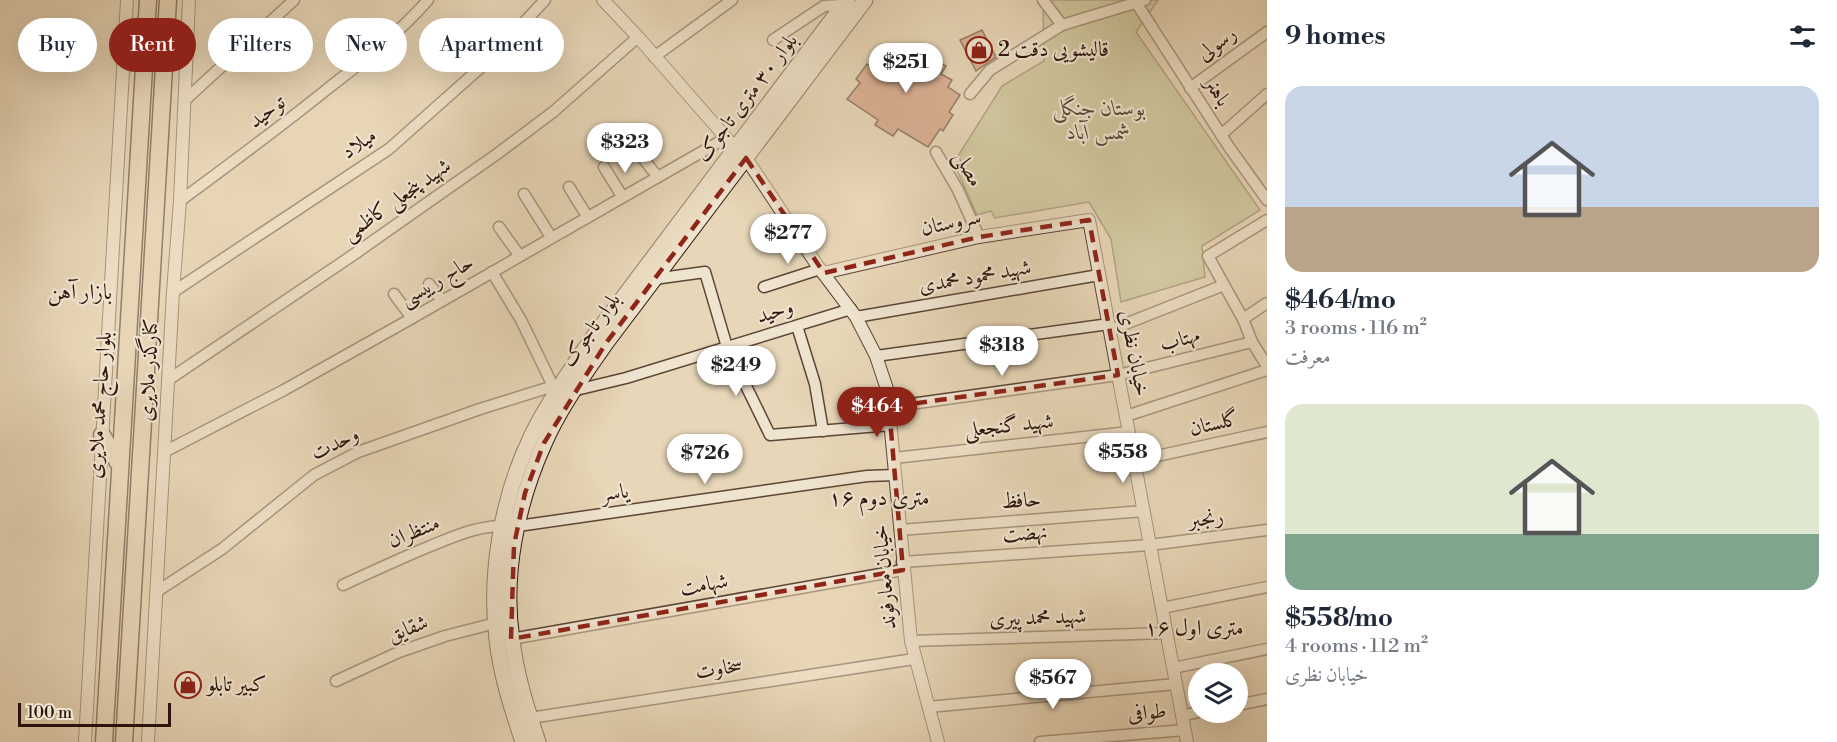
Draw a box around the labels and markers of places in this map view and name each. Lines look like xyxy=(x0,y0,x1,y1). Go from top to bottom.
shop icon: قالیشویی دقت 2 xyxy=(964,35,994,65)
place label: قالیشویی دقت 2 xyxy=(998,37,1109,63)
pin: $251 xyxy=(870,43,942,94)
pin: $323 xyxy=(589,123,661,174)
pin: $277 xyxy=(752,214,824,265)
pin: $318 xyxy=(966,326,1038,377)
pin: $249 xyxy=(700,346,772,397)
pin: $464 xyxy=(841,387,913,438)
pin: $558 xyxy=(1087,433,1159,484)
pin: $726 xyxy=(669,434,741,485)
pin: $567 xyxy=(1017,659,1089,710)
shop icon: کبیر تابلو xyxy=(173,670,203,700)
place label: کبیر تابلو xyxy=(205,672,267,698)

